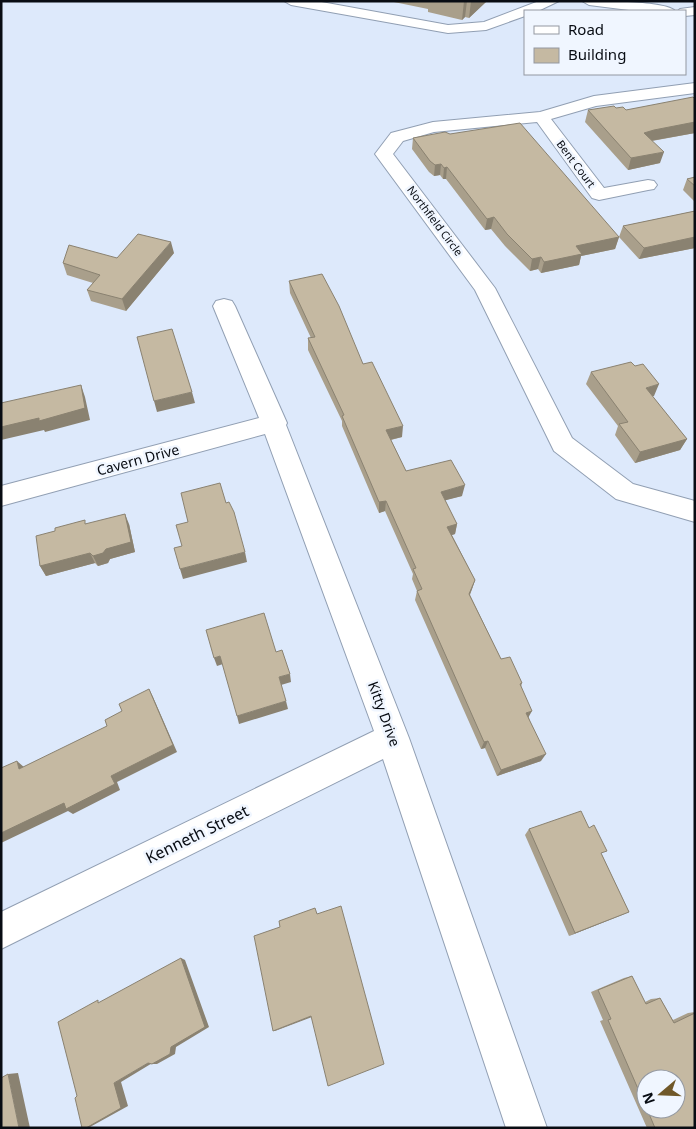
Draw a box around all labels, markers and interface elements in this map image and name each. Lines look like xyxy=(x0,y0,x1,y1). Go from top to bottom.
legend xyxy=(524,10,686,75)
text: Road xyxy=(568,19,604,39)
text: Building xyxy=(568,44,626,64)
street label: Bent Court xyxy=(554,137,599,191)
street label: Northfield Circle xyxy=(404,183,467,259)
street label: Cavern Drive xyxy=(95,439,181,480)
street label: Kitty Drive xyxy=(364,679,405,749)
street label: Kenneth Street xyxy=(142,799,252,868)
north arrow xyxy=(636,1069,686,1119)
text: N xyxy=(637,1090,659,1107)

